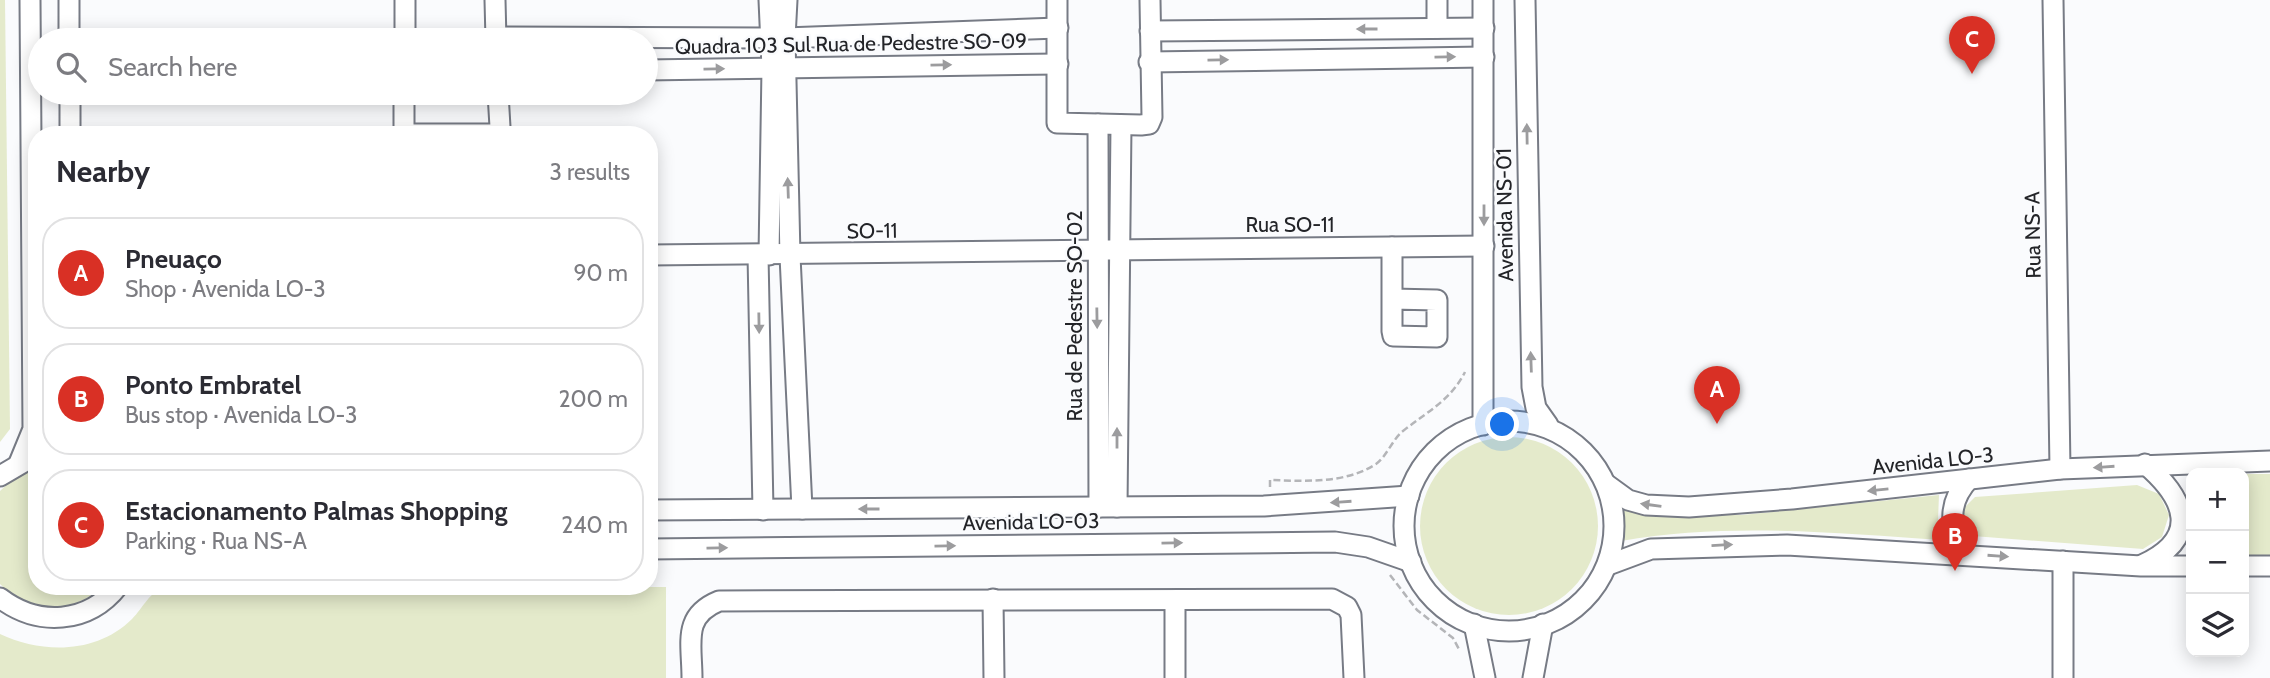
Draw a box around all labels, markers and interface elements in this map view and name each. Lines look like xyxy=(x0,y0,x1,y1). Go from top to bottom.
pin: C xyxy=(1949,16,1995,74)
one-way arrow xyxy=(1355,23,1377,35)
search box xyxy=(28,28,658,105)
street label: Quadra 103 Sul Rua de Pedestre SO-09 xyxy=(675,28,1027,59)
icon: search xyxy=(52,48,90,86)
text: Search here xyxy=(108,51,237,83)
one-way arrow xyxy=(1434,51,1456,63)
one-way arrow xyxy=(1207,55,1229,66)
one-way arrow xyxy=(931,59,953,71)
one-way arrow xyxy=(703,63,725,74)
one-way arrow xyxy=(1521,123,1532,145)
street label: Avenida NS-01 xyxy=(1491,148,1518,282)
text: Nearby xyxy=(56,153,150,190)
text: 3 results xyxy=(549,158,630,186)
one-way arrow xyxy=(783,176,794,198)
street label: Rua NS-A xyxy=(2019,191,2046,279)
one-way arrow xyxy=(1478,204,1490,226)
street label: Rua de Pedestre SO-02 xyxy=(1062,211,1087,421)
street label: Rua SO-11 xyxy=(1246,212,1334,237)
street label: SO-11 xyxy=(846,218,898,243)
text: Pneuaço xyxy=(125,243,222,275)
text: A xyxy=(74,259,88,287)
text: 90 m xyxy=(574,259,628,287)
text: Shop · Avenida LO-3 xyxy=(125,275,326,303)
one-way arrow xyxy=(1091,307,1103,329)
one-way arrow xyxy=(753,313,765,335)
one-way arrow xyxy=(1526,350,1537,372)
pin: A xyxy=(1694,366,1740,424)
text: Ponto Embratel xyxy=(125,369,301,401)
text: B xyxy=(74,385,88,413)
text: 200 m xyxy=(558,385,628,413)
text: Bus stop · Avenida LO-3 xyxy=(125,401,357,429)
your location xyxy=(1485,407,1519,441)
one-way arrow xyxy=(1111,427,1123,449)
street label: Avenida LO-3 xyxy=(1871,442,1995,479)
one-way arrow xyxy=(2093,461,2115,472)
map controls xyxy=(2186,468,2249,657)
button: + xyxy=(2186,468,2249,531)
one-way arrow xyxy=(1866,484,1888,495)
text: Estacionamento Palmas Shopping xyxy=(125,495,507,527)
one-way arrow xyxy=(1330,497,1352,508)
one-way arrow xyxy=(1640,499,1662,510)
one-way arrow xyxy=(858,503,880,515)
street label: Avenida LO-03 xyxy=(962,508,1100,535)
text: C xyxy=(74,511,88,539)
text: 240 m xyxy=(561,511,628,539)
pin: B xyxy=(1932,513,1978,571)
text: Parking · Rua NS-A xyxy=(125,527,307,555)
button: − xyxy=(2186,531,2249,594)
one-way arrow xyxy=(1162,537,1184,549)
one-way arrow xyxy=(934,540,956,551)
one-way arrow xyxy=(1711,540,1733,551)
one-way arrow xyxy=(707,542,729,554)
one-way arrow xyxy=(1987,551,2009,562)
button: layers xyxy=(2186,594,2249,657)

